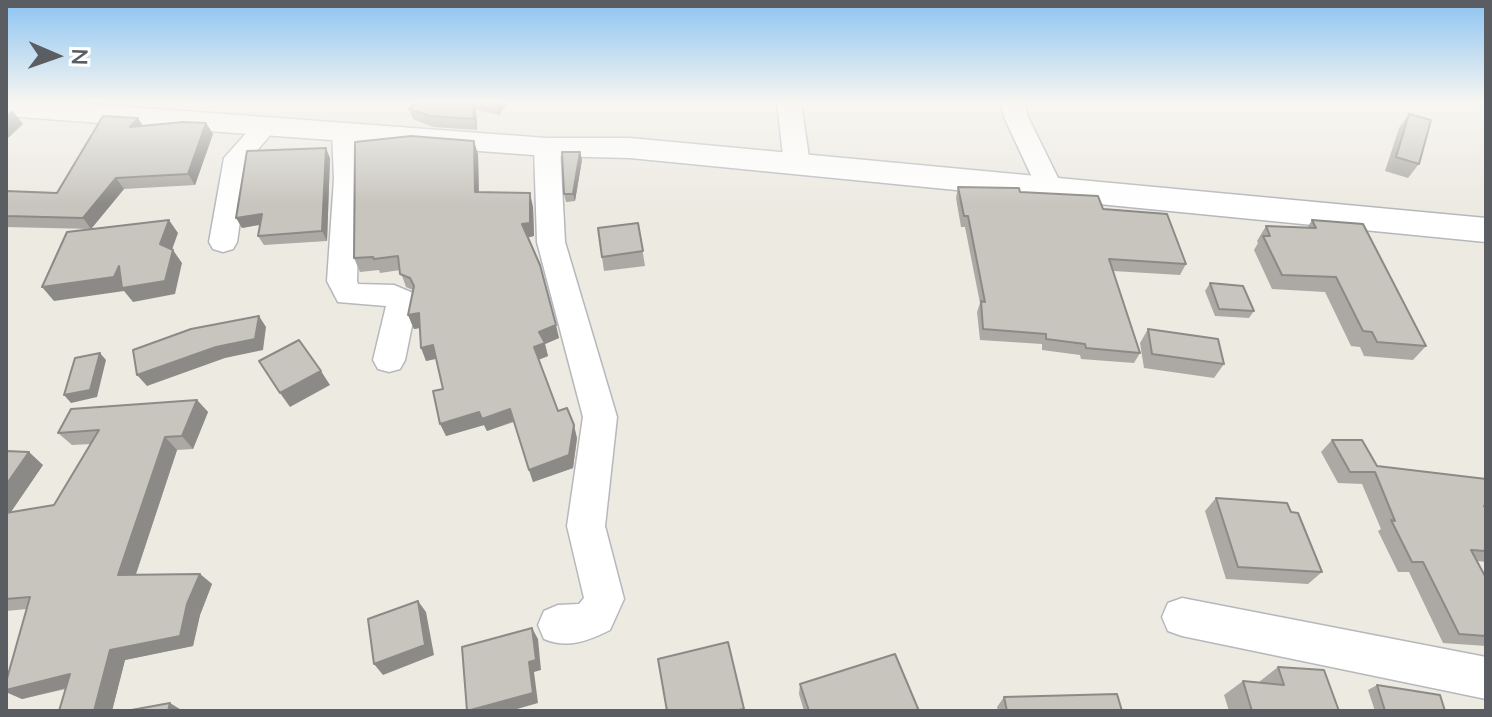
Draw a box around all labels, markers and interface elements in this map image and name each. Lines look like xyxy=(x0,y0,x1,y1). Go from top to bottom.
north arrow xyxy=(16,16,96,96)
text: N xyxy=(66,48,94,66)

